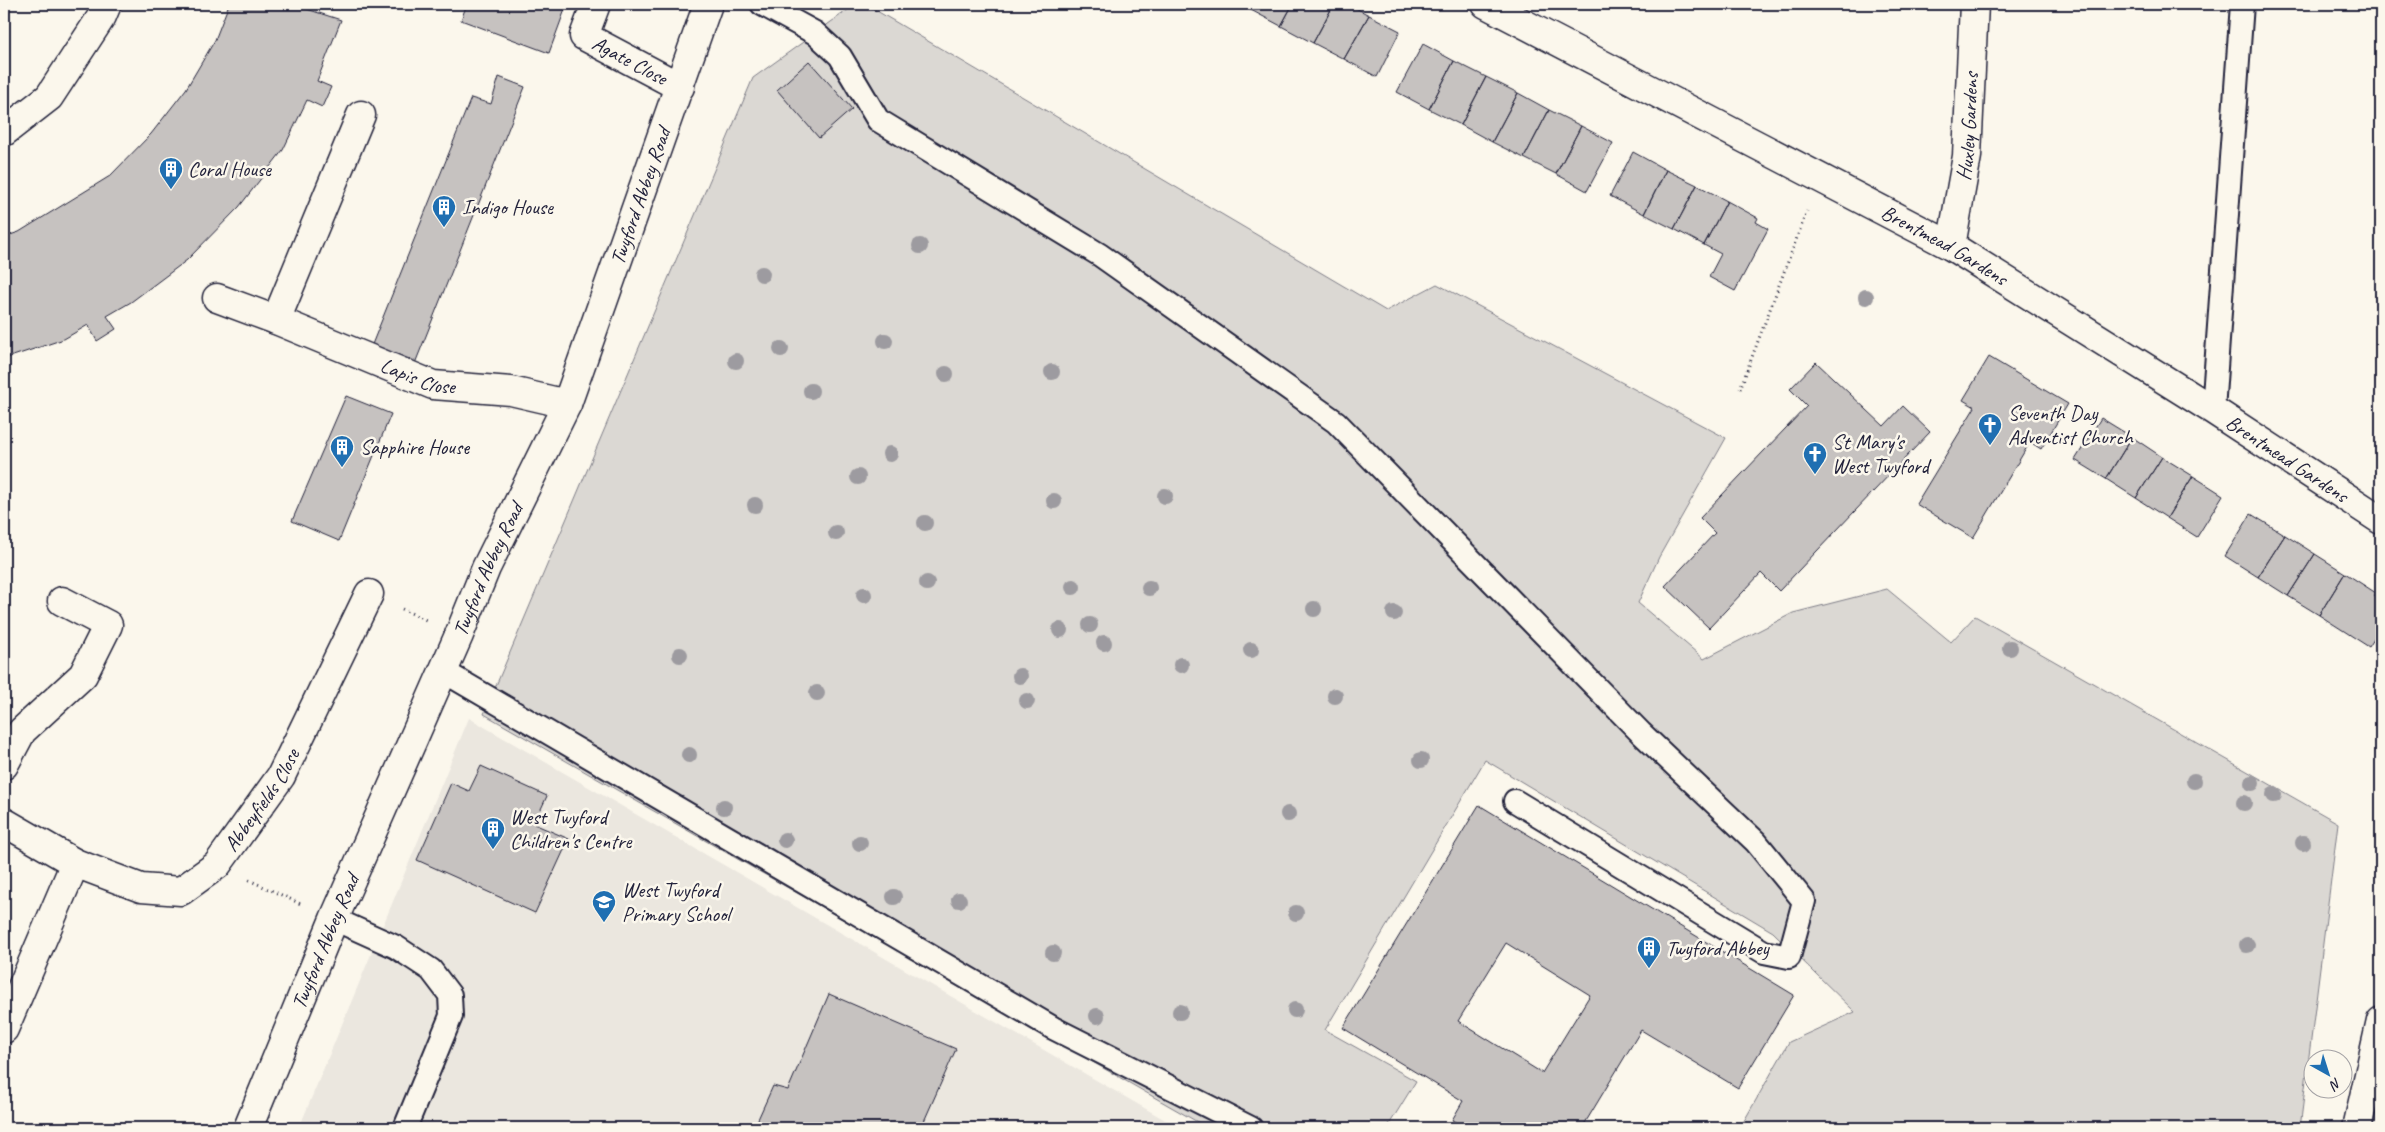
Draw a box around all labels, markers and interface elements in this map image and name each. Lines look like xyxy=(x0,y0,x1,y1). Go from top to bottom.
street label: Agate Close xyxy=(588,30,674,92)
street label: Huxley Gardens xyxy=(1950,70,1984,182)
street label: Twyford Abbey Road xyxy=(604,121,677,268)
building icon: Coral House xyxy=(158,156,184,190)
place label: Coral House xyxy=(188,156,272,182)
building icon: Indigo House xyxy=(431,194,457,228)
place label: Indigo House xyxy=(462,194,554,220)
street label: Brentmead Gardens xyxy=(1877,199,2014,292)
street label: Lapis Close xyxy=(377,352,458,400)
place label: Seventh Day Adventist Church xyxy=(2008,400,2134,450)
street label: Brentmead Gardens xyxy=(2221,409,2355,509)
church icon: Seventh Day Adventist Church xyxy=(1977,412,2003,446)
place label: St Mary's West Twyford xyxy=(1832,429,1933,479)
building icon: Sapphire House xyxy=(329,434,355,468)
place label: Sapphire House xyxy=(360,434,470,460)
church icon: St Mary's West Twyford xyxy=(1802,441,1828,475)
street label: Twyford Abbey Road xyxy=(447,496,530,640)
street label: Abbeyfields Close xyxy=(218,744,306,857)
place label: West Twyford Children's Centre xyxy=(510,804,633,854)
building icon: West Twyford Children's Centre xyxy=(480,816,506,850)
street label: Twyford Abbey Road xyxy=(286,868,366,1012)
place label: West Twyford Primary School xyxy=(622,877,733,927)
school or university icon: West Twyford Primary School xyxy=(591,889,617,923)
building icon: Twyford Abbey xyxy=(1636,935,1662,969)
place label: Twyford Abbey xyxy=(1666,935,1771,961)
north arrow xyxy=(2302,1050,2352,1100)
text: N xyxy=(2325,1074,2345,1095)

